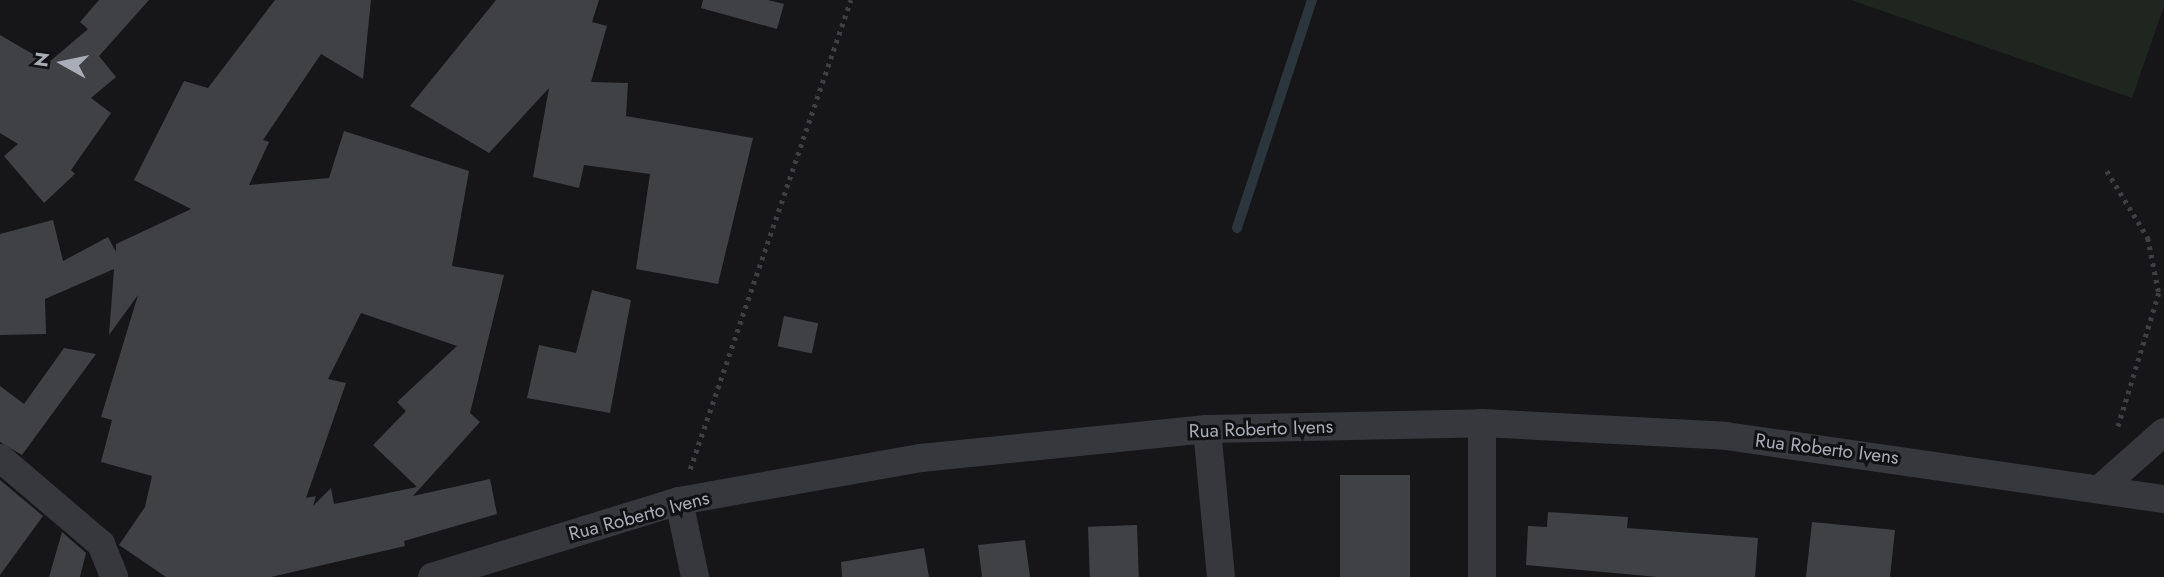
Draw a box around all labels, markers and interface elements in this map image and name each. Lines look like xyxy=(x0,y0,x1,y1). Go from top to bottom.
north arrow xyxy=(28,28,98,98)
text: N xyxy=(27,50,56,69)
street label: Rua Roberto Ivens xyxy=(1188,415,1334,443)
street label: Rua Roberto Ivens xyxy=(1754,429,1900,469)
street label: Rua Roberto Ivens xyxy=(566,486,712,546)

